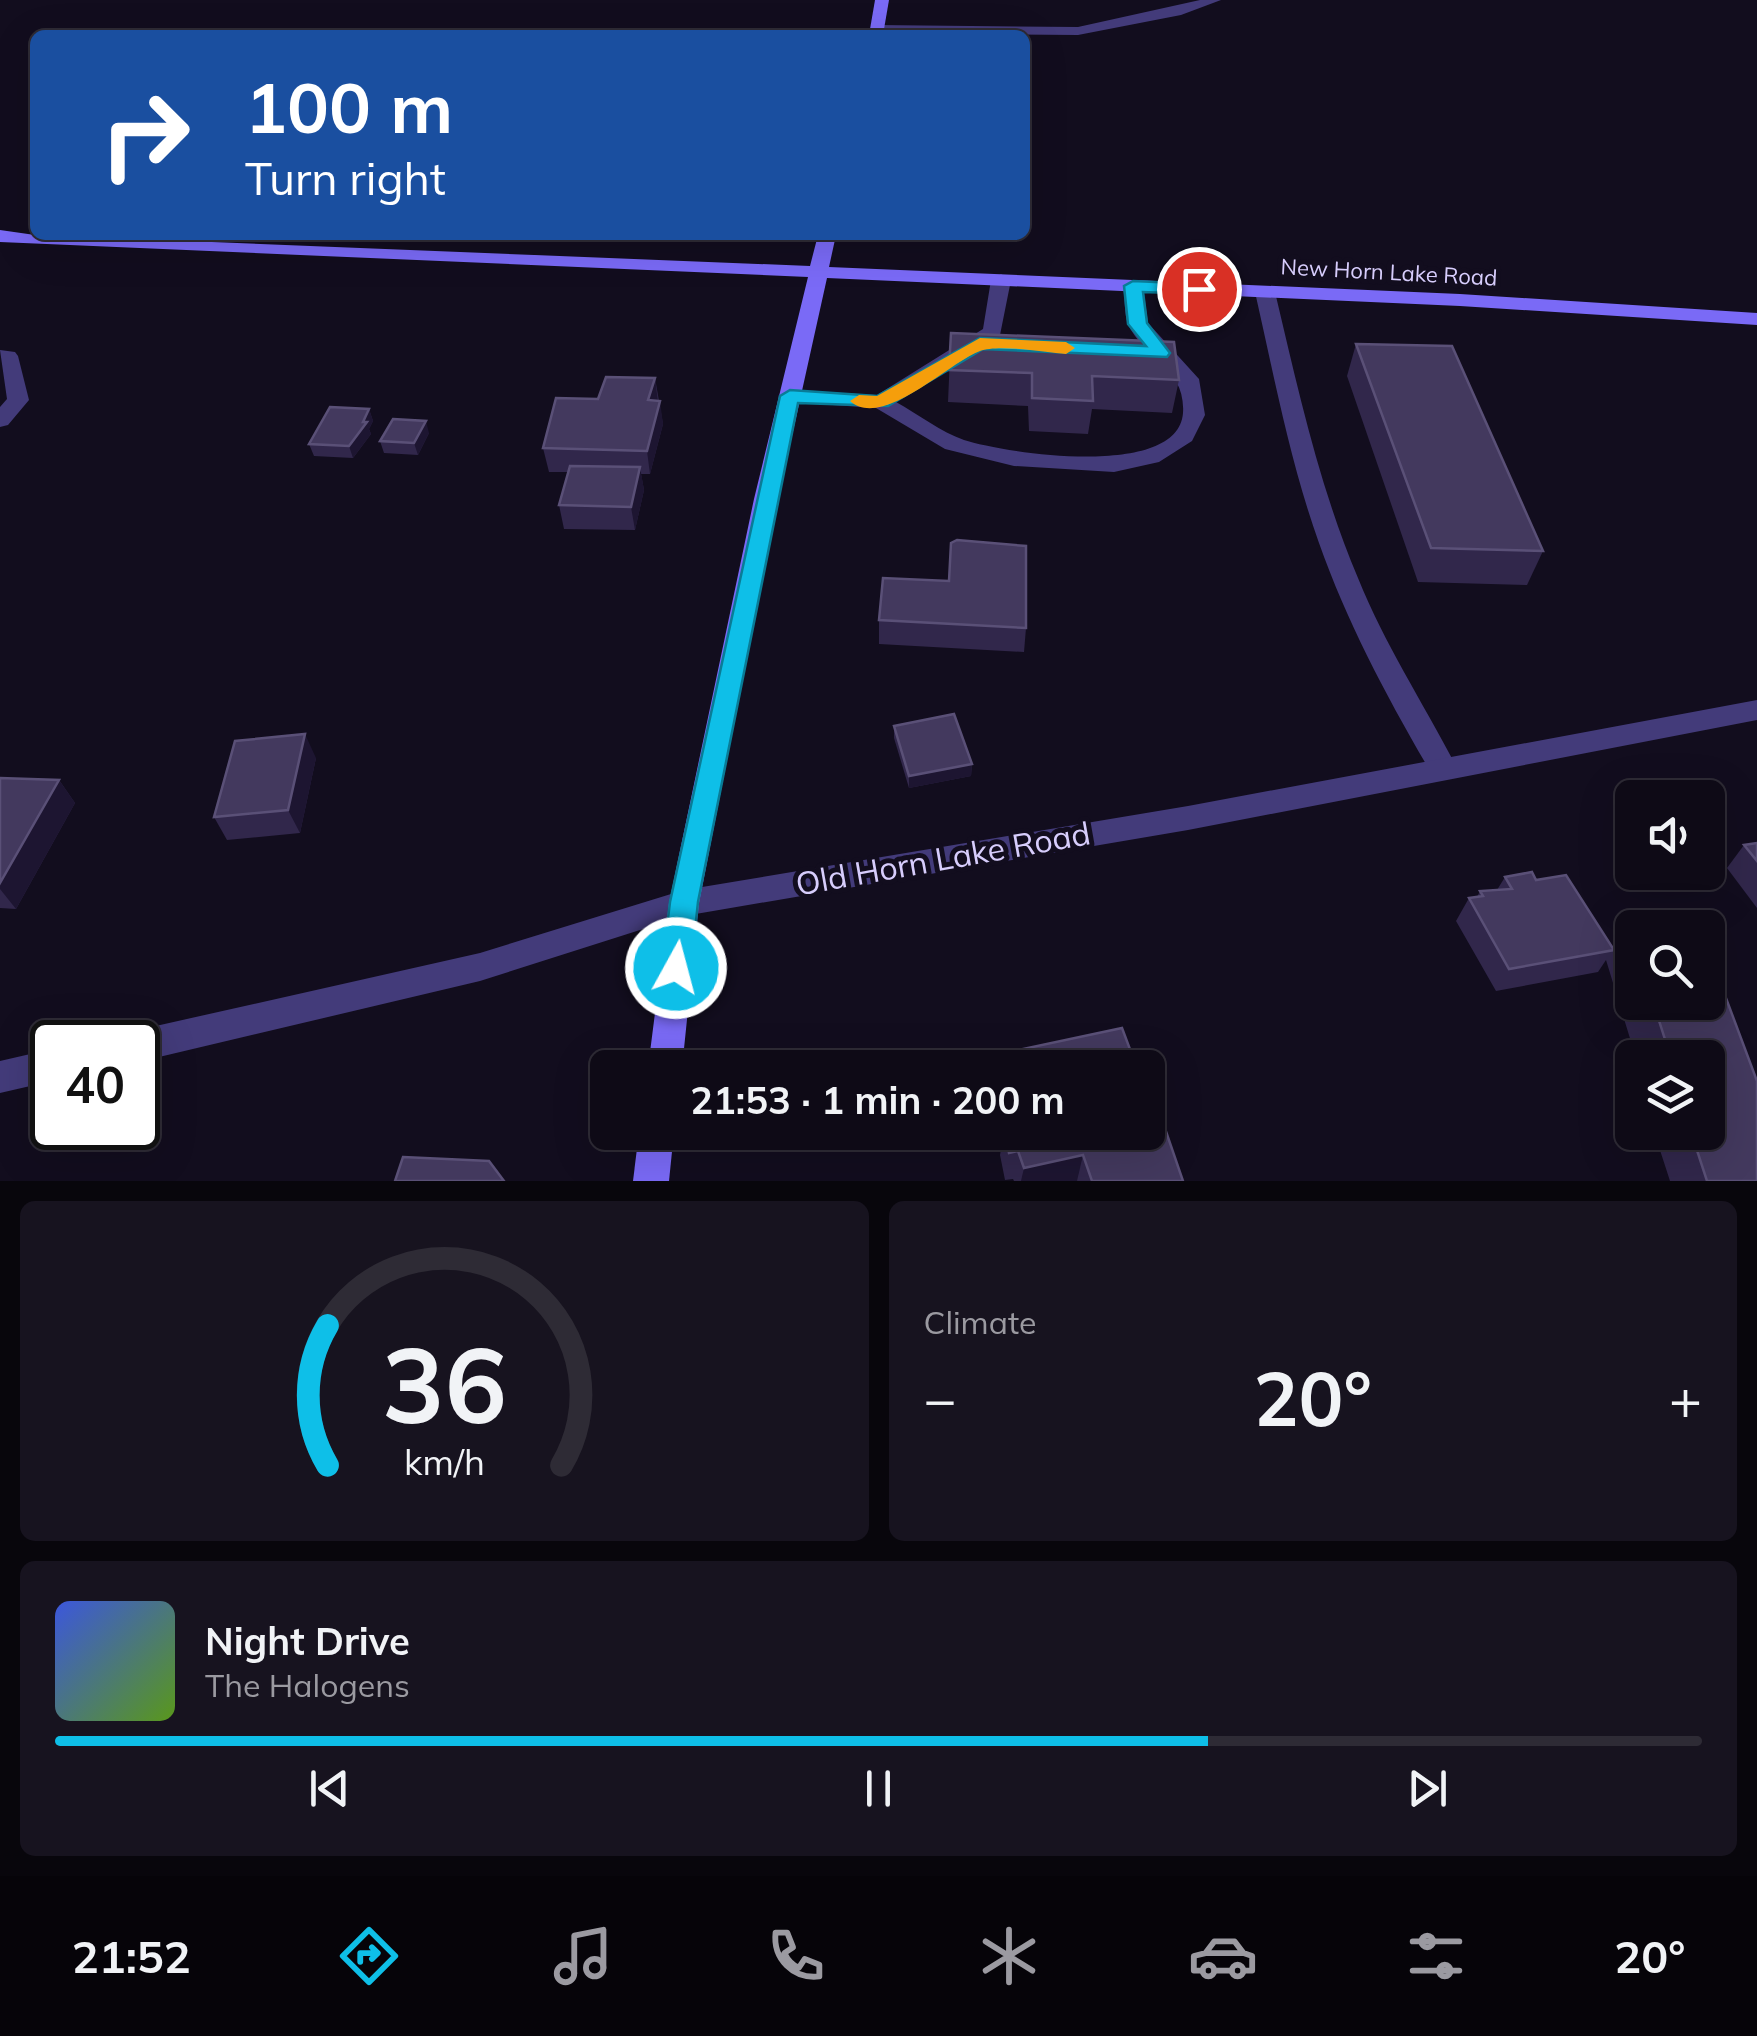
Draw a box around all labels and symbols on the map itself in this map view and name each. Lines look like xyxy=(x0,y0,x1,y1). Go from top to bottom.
pin xyxy=(1157,247,1242,332)
street label: New Horn Lake Road xyxy=(1280,252,1498,292)
street label: Old Horn Lake Road xyxy=(792,812,1093,904)
position arrow xyxy=(624,916,728,1020)
speed limit sign: 40 xyxy=(30,1020,160,1150)

